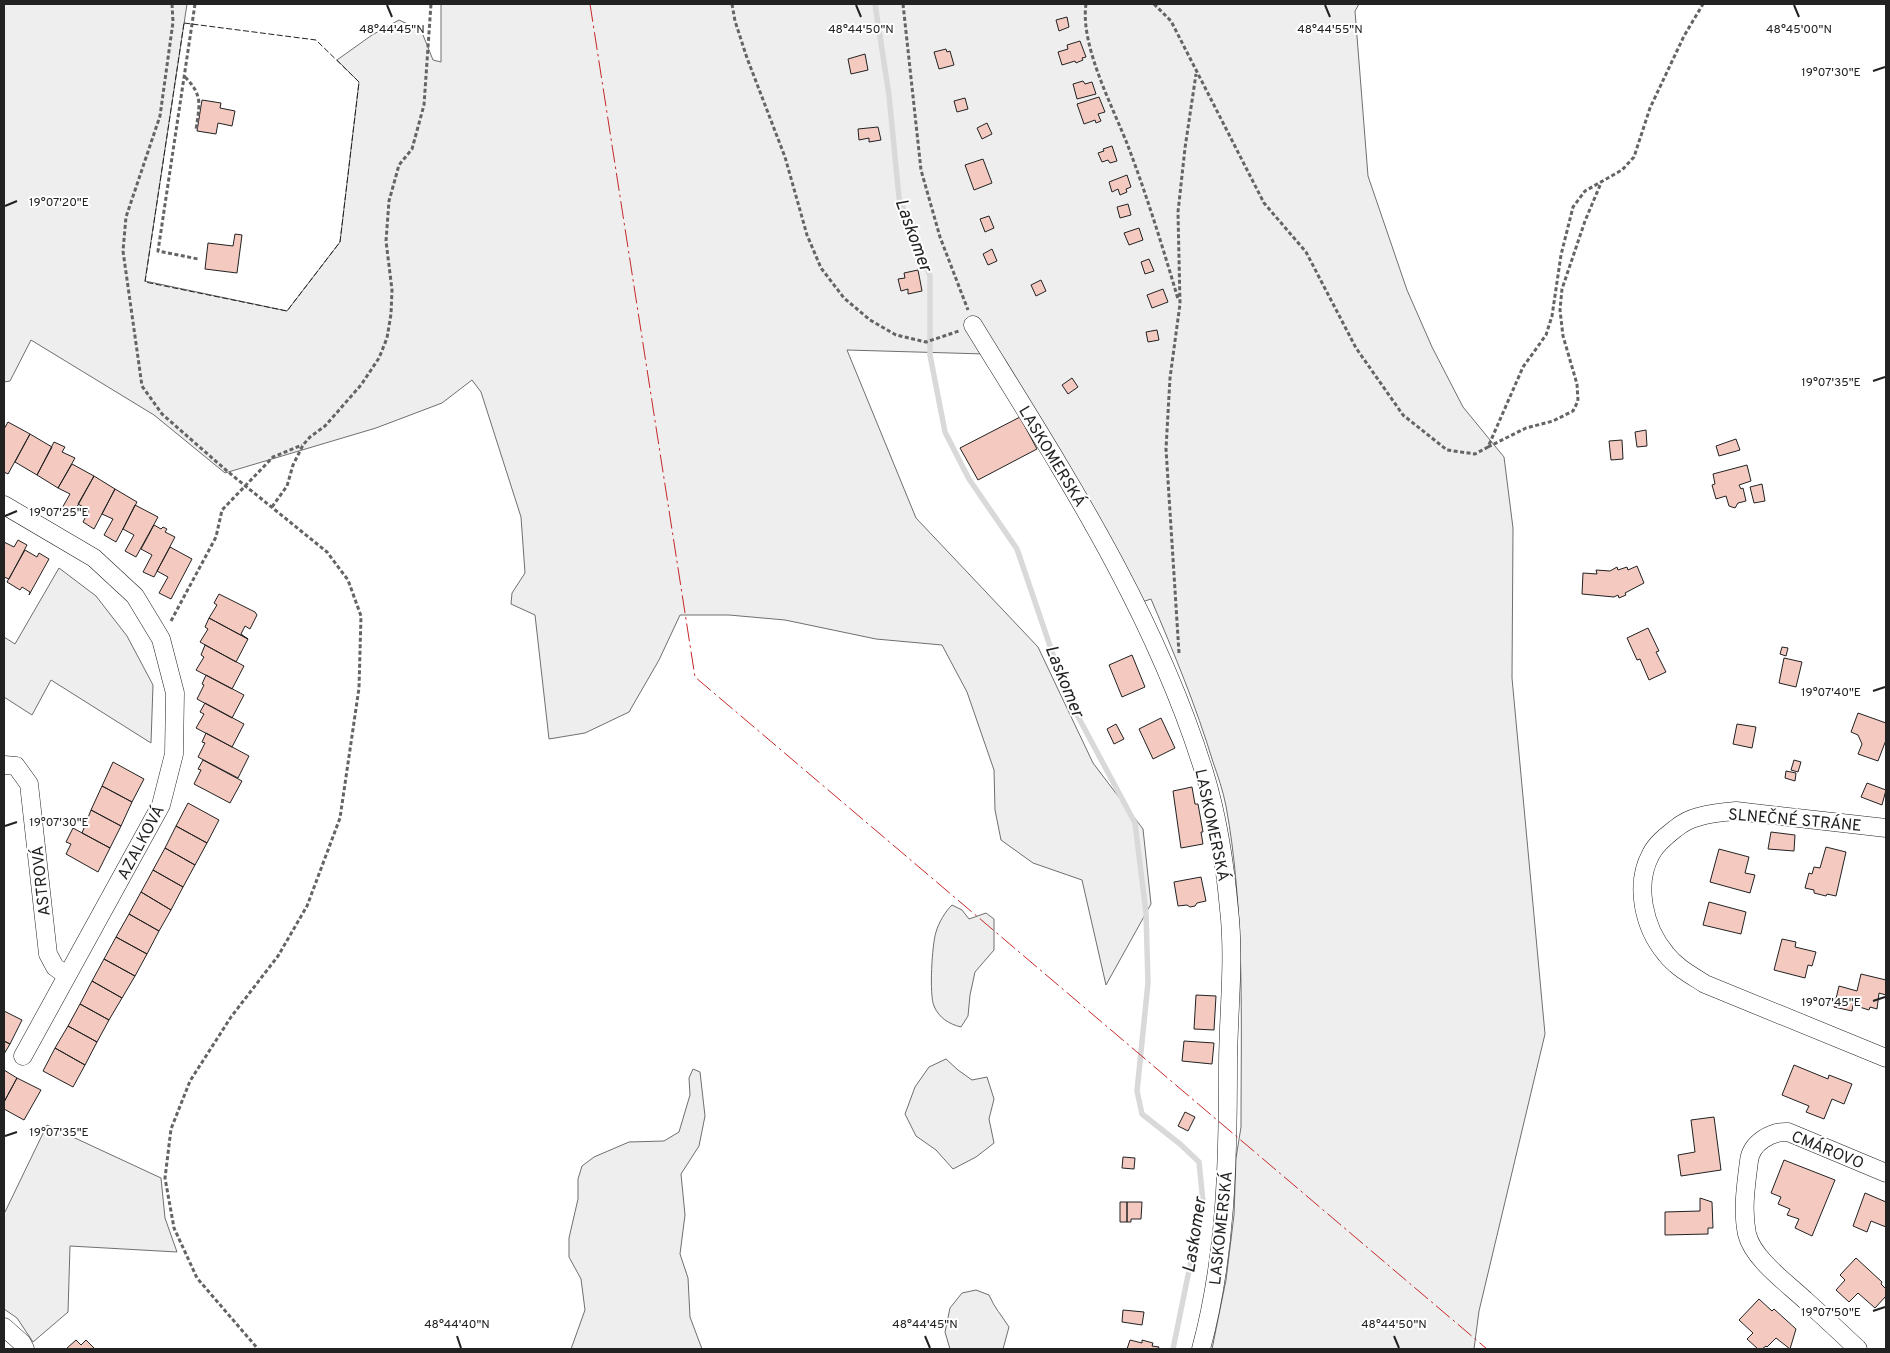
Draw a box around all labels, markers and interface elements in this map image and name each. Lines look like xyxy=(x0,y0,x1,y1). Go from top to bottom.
text: 48°44'45"N xyxy=(359,22,425,38)
text: 48°44'50"N xyxy=(828,22,894,38)
text: 48°44'55"N xyxy=(1297,22,1363,38)
text: 48°45'00"N xyxy=(1766,22,1832,38)
text: 19°07'30"E xyxy=(1801,65,1861,81)
text: 19°07'20"E xyxy=(29,195,89,211)
water label: Laskomer xyxy=(889,196,937,277)
text: 19°07'35"E xyxy=(1801,375,1861,391)
street label: LASKOMERSKÁ xyxy=(1013,402,1091,511)
text: 19°07'25"E xyxy=(29,505,89,521)
water label: Laskomer xyxy=(1039,642,1089,723)
text: 19°07'40"E xyxy=(1801,685,1861,701)
street label: LASKOMERSKÁ xyxy=(1189,767,1235,884)
street label: AZALKOVÁ xyxy=(112,801,170,884)
street label: SLNEČNÉ STRÁNE xyxy=(1727,803,1863,837)
text: 19°07'30"E xyxy=(29,815,89,831)
street label: ASTROVÁ xyxy=(26,845,56,917)
text: 19°07'45"E xyxy=(1801,995,1861,1011)
text: 19°07'35"E xyxy=(29,1125,89,1141)
street label: CMÁROVO xyxy=(1788,1125,1867,1174)
street label: LASKOMERSKÁ xyxy=(1204,1170,1238,1286)
water label: Laskomer xyxy=(1178,1194,1213,1275)
text: 19°07'50"E xyxy=(1801,1305,1861,1321)
text: 48°44'40"N xyxy=(424,1317,490,1333)
text: 48°44'45"N xyxy=(892,1317,958,1333)
text: 48°44'50"N xyxy=(1361,1317,1427,1333)

